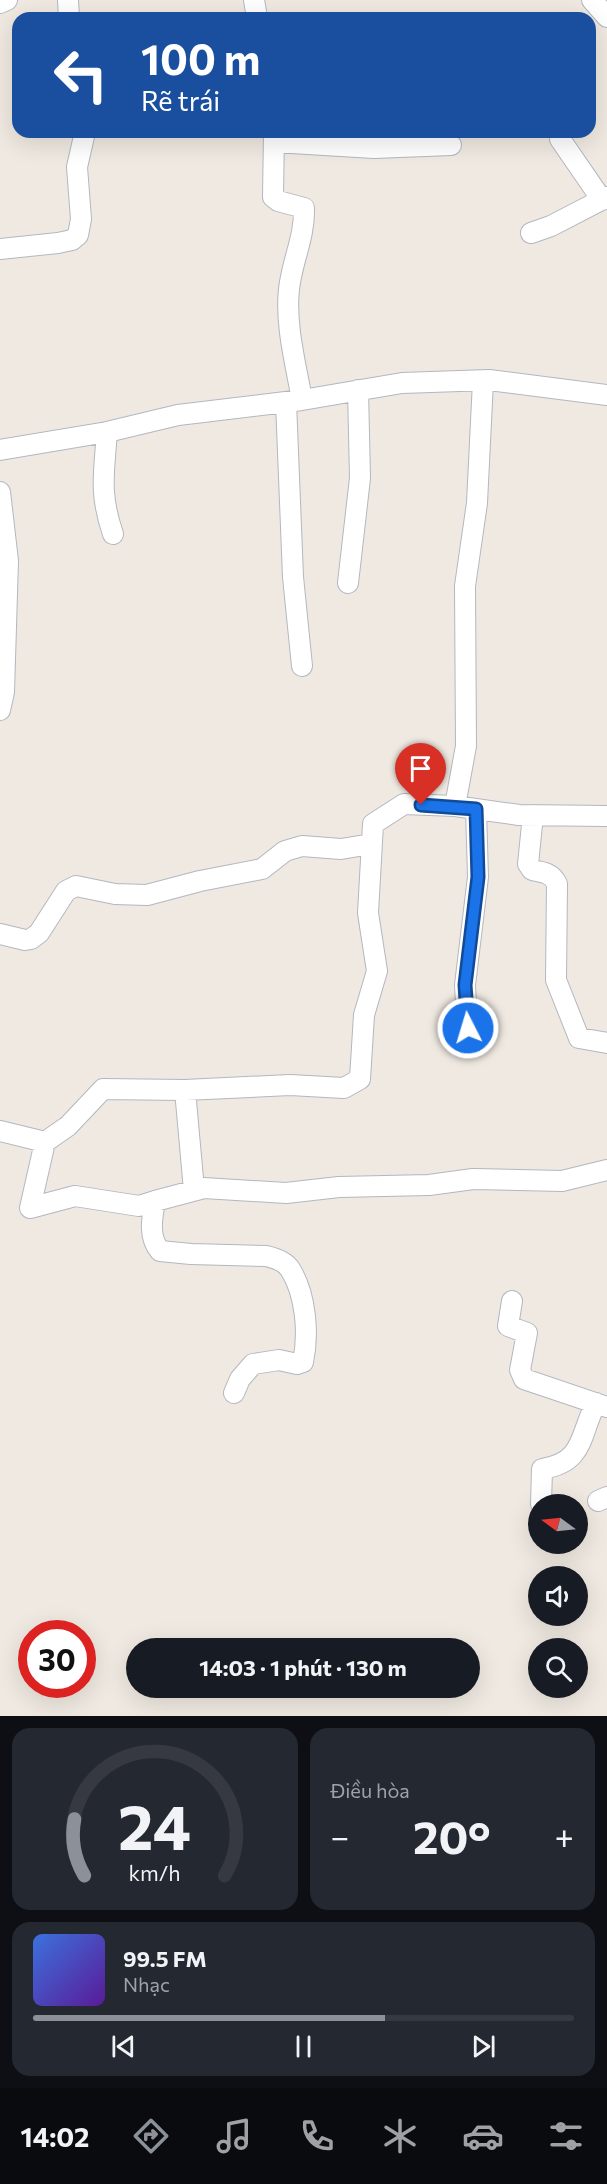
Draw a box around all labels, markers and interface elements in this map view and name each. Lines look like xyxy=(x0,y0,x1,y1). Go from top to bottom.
text: 100 m xyxy=(141,32,261,84)
icon: left xyxy=(42,36,120,114)
text: Rẽ trái xyxy=(141,84,220,117)
pin xyxy=(395,743,446,805)
icon: arrive xyxy=(404,752,437,785)
position arrow xyxy=(436,996,500,1060)
north arrow xyxy=(528,1494,588,1554)
map controls xyxy=(528,1494,588,1698)
button: sound xyxy=(528,1566,588,1626)
speed limit sign: 30 xyxy=(18,1620,96,1698)
button: search xyxy=(528,1638,588,1698)
text: 14:03 · 1 phút · 130 m xyxy=(199,1654,407,1681)
text: Điều hòa xyxy=(331,1778,410,1802)
text: 24 xyxy=(118,1787,191,1863)
text: 20° xyxy=(413,1808,491,1863)
text: − xyxy=(331,1815,349,1856)
text: + xyxy=(555,1815,574,1856)
text: km/h xyxy=(129,1859,181,1885)
text: 99.5 FM xyxy=(123,1945,207,1972)
text: Nhạc xyxy=(123,1972,170,1996)
icon: previous xyxy=(107,2030,140,2063)
icon: pause xyxy=(287,2030,320,2063)
icon: next xyxy=(467,2030,500,2063)
icon: directions xyxy=(130,2115,172,2157)
icon: music xyxy=(213,2115,255,2157)
icon: phone xyxy=(296,2115,338,2157)
icon: climate xyxy=(379,2115,421,2157)
icon: car xyxy=(462,2115,504,2157)
icon: filters xyxy=(545,2115,587,2157)
text: 14:02 xyxy=(20,2120,89,2153)

